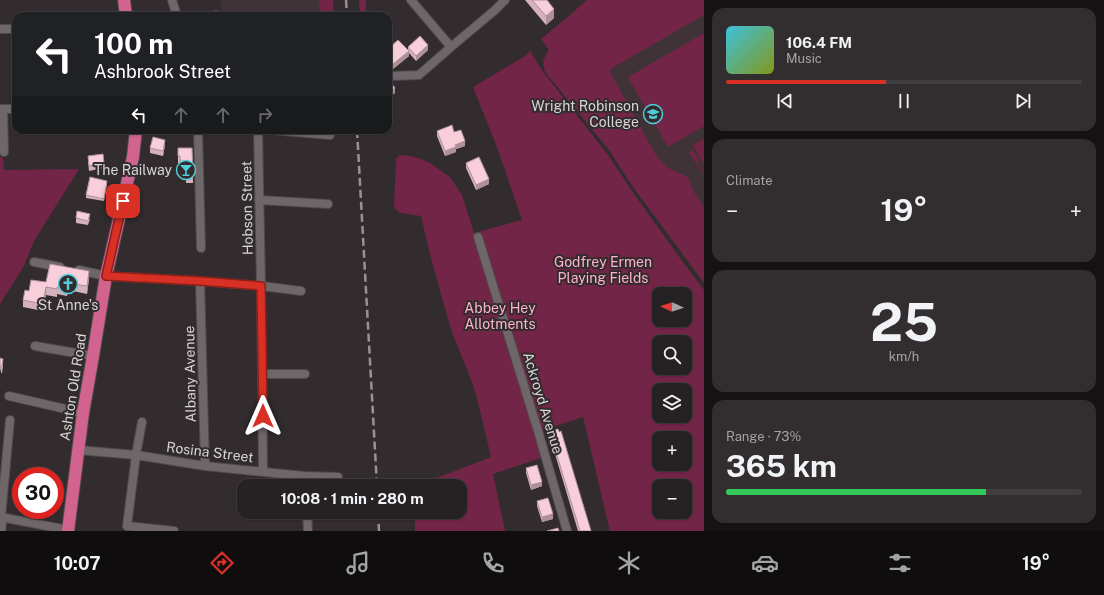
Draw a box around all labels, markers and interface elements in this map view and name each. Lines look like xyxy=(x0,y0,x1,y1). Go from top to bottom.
text: 100 m xyxy=(94,27,173,60)
icon: left xyxy=(28,28,80,80)
text: 106.4 FM xyxy=(786,34,852,51)
text: Music xyxy=(786,51,822,66)
text: Ashbrook Street xyxy=(94,61,231,82)
icon: previous xyxy=(774,90,796,112)
icon: pause xyxy=(893,90,915,112)
icon: next xyxy=(1012,90,1034,112)
place label: Wright Robinson College xyxy=(531,98,639,130)
school or university icon: Wright Robinson College xyxy=(642,103,664,125)
icon: left xyxy=(128,104,150,126)
icon: ahead xyxy=(170,104,192,126)
icon: ahead xyxy=(212,104,234,126)
icon: right xyxy=(254,104,276,126)
bar icon: The Railway xyxy=(175,159,197,181)
street label: Hobson Street xyxy=(238,161,256,255)
place label: The Railway xyxy=(94,162,173,178)
text: Climate xyxy=(726,173,773,188)
pin xyxy=(106,184,140,218)
icon: arrive xyxy=(112,190,134,212)
text: 19° xyxy=(881,192,927,228)
text: − xyxy=(726,198,738,224)
text: + xyxy=(1070,198,1082,224)
park label: Godfrey Ermen Playing Fields xyxy=(554,254,652,286)
church icon: St Anne's xyxy=(57,273,79,295)
north arrow xyxy=(652,287,692,327)
map controls xyxy=(652,287,692,519)
text: 25 xyxy=(870,292,938,353)
place label: St Anne's xyxy=(38,297,98,313)
park label: Abbey Hey Allotments xyxy=(464,300,536,332)
street label: Albany Avenue xyxy=(181,325,199,423)
street label: Ashton Old Road xyxy=(57,332,89,442)
button: search xyxy=(652,335,692,375)
text: km/h xyxy=(889,349,919,364)
street label: Ackroyd Avenue xyxy=(520,350,566,456)
button: layers xyxy=(652,383,692,423)
position arrow xyxy=(242,395,284,437)
text: Range · 73% xyxy=(726,429,801,444)
button: + xyxy=(652,431,692,471)
street label: Rosina Street xyxy=(165,439,255,465)
text: 365 km xyxy=(726,448,837,484)
speed limit sign: 30 xyxy=(12,467,64,519)
button: − xyxy=(652,479,692,519)
text: 10:08 · 1 min · 280 m xyxy=(280,490,424,507)
icon: directions xyxy=(208,549,236,577)
icon: music xyxy=(344,549,372,577)
icon: phone xyxy=(479,549,507,577)
icon: climate xyxy=(615,549,643,577)
icon: car xyxy=(751,549,779,577)
icon: filters xyxy=(886,549,914,577)
text: 10:07 xyxy=(54,553,101,574)
text: 19° xyxy=(1022,553,1050,574)

